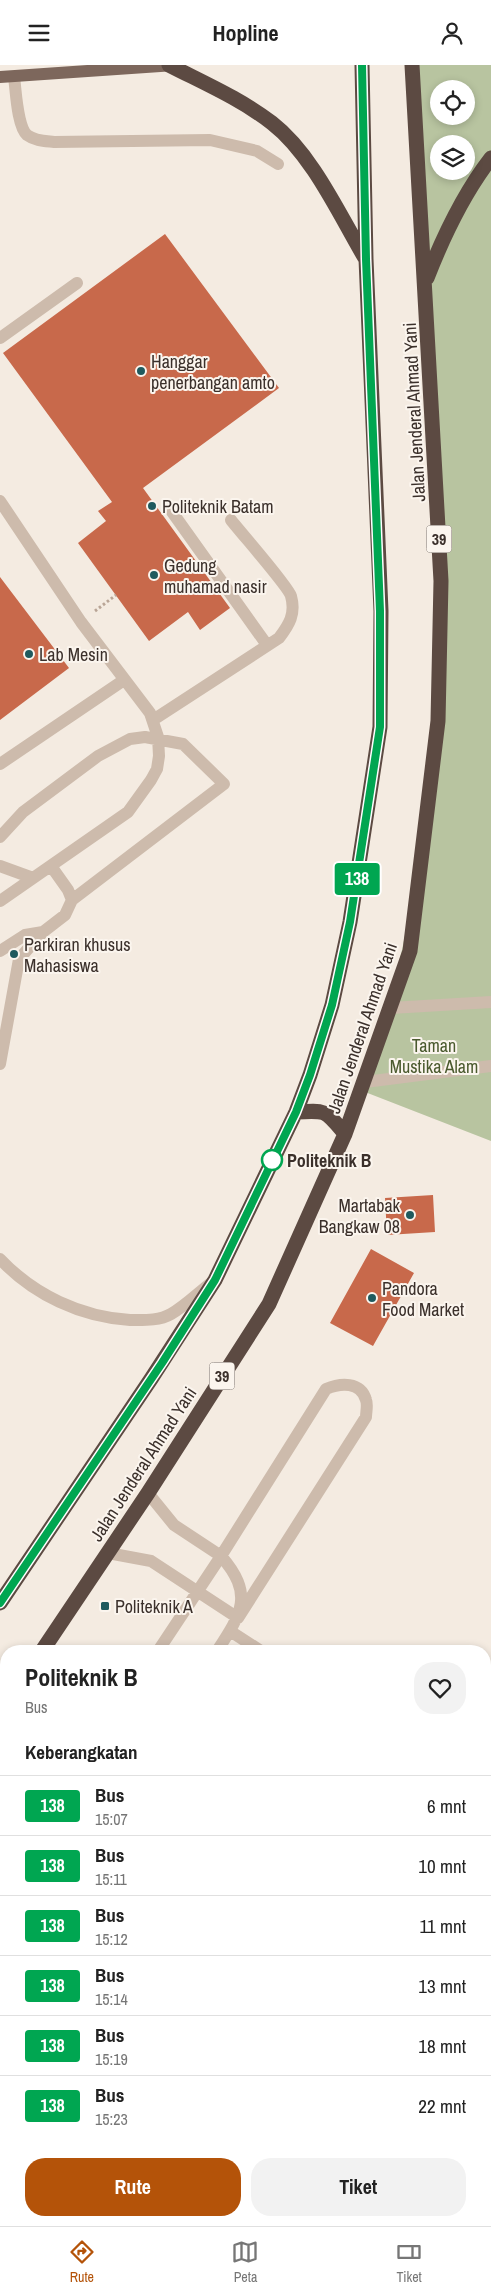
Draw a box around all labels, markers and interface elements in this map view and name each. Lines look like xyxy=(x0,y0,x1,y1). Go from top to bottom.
text: Hopline xyxy=(212,18,279,48)
icon: menu xyxy=(25,19,53,47)
icon: person xyxy=(438,19,466,47)
map controls xyxy=(430,80,475,180)
button: locate xyxy=(430,80,475,125)
button: layers xyxy=(430,135,475,180)
street label: Jalan Jenderal Ahmad Yani xyxy=(397,322,431,502)
place label: Hanggar penerbangan amto xyxy=(151,349,275,395)
marker: Hanggar penerbangan amto xyxy=(135,365,147,377)
place label: Politeknik Batam xyxy=(162,494,274,519)
marker: Politeknik Batam xyxy=(146,500,158,512)
road number: 39 xyxy=(426,525,452,553)
place label: Gedung muhamad nasir xyxy=(164,553,267,599)
marker: Gedung muhamad nasir xyxy=(148,569,160,581)
place label: Lab Mesin xyxy=(39,642,108,667)
marker: Lab Mesin xyxy=(23,648,35,660)
line badge: 138 xyxy=(328,863,386,895)
text: 138 xyxy=(345,866,369,891)
place label: Parkiran khusus Mahasiswa xyxy=(24,932,131,978)
street label: Jalan Jenderal Ahmad Yani xyxy=(321,939,403,1117)
marker: Parkiran khusus Mahasiswa xyxy=(8,948,20,960)
park label: Taman Mustika Alam xyxy=(390,1033,478,1079)
place label: Politeknik B xyxy=(287,1148,372,1173)
marker: Politeknik B xyxy=(261,1149,283,1171)
place label: Martabak Bangkaw 08 xyxy=(319,1193,401,1239)
marker: Martabak Bangkaw 08 xyxy=(404,1209,416,1221)
place label: Pandora Food Market xyxy=(382,1276,464,1322)
marker: Pandora Food Market xyxy=(366,1292,378,1304)
road number: 39 xyxy=(210,1363,234,1389)
street label: Jalan Jenderal Ahmad Yani xyxy=(84,1382,202,1546)
place label: Politeknik A xyxy=(115,1594,193,1619)
marker: Politeknik A xyxy=(99,1600,111,1612)
text: Politeknik B xyxy=(25,1661,138,1693)
button: heart xyxy=(414,1662,466,1714)
text: Bus xyxy=(25,1696,48,1718)
text: Keberangkatan xyxy=(25,1739,138,1765)
text: Bus xyxy=(95,1782,124,1808)
text: 138 xyxy=(40,1793,65,1818)
text: 6 mnt xyxy=(427,1793,466,1819)
text: 15:07 xyxy=(95,1808,128,1830)
text: Bus xyxy=(95,1842,124,1868)
text: 138 xyxy=(40,1853,65,1878)
text: 10 mnt xyxy=(418,1853,466,1879)
text: 15:11 xyxy=(95,1868,127,1890)
text: Bus xyxy=(95,1902,124,1928)
text: 138 xyxy=(40,1913,65,1938)
text: 11 mnt xyxy=(420,1913,466,1939)
text: 15:12 xyxy=(95,1928,128,1950)
text: Bus xyxy=(95,1962,124,1988)
text: 138 xyxy=(40,1973,65,1998)
text: 13 mnt xyxy=(418,1973,466,1999)
text: 15:14 xyxy=(95,1988,128,2010)
text: Bus xyxy=(95,2022,124,2048)
text: 138 xyxy=(40,2033,65,2058)
text: 18 mnt xyxy=(418,2033,466,2059)
text: 15:19 xyxy=(95,2048,128,2070)
text: Bus xyxy=(95,2082,124,2108)
text: 138 xyxy=(40,2093,65,2118)
text: 22 mnt xyxy=(418,2093,466,2119)
text: 15:23 xyxy=(95,2108,128,2130)
button: Rute xyxy=(25,2158,241,2216)
button: Tiket xyxy=(251,2158,466,2216)
tab: Rute xyxy=(68,2238,96,2286)
tab: Peta xyxy=(231,2238,259,2286)
tab: Tiket xyxy=(395,2238,423,2286)

